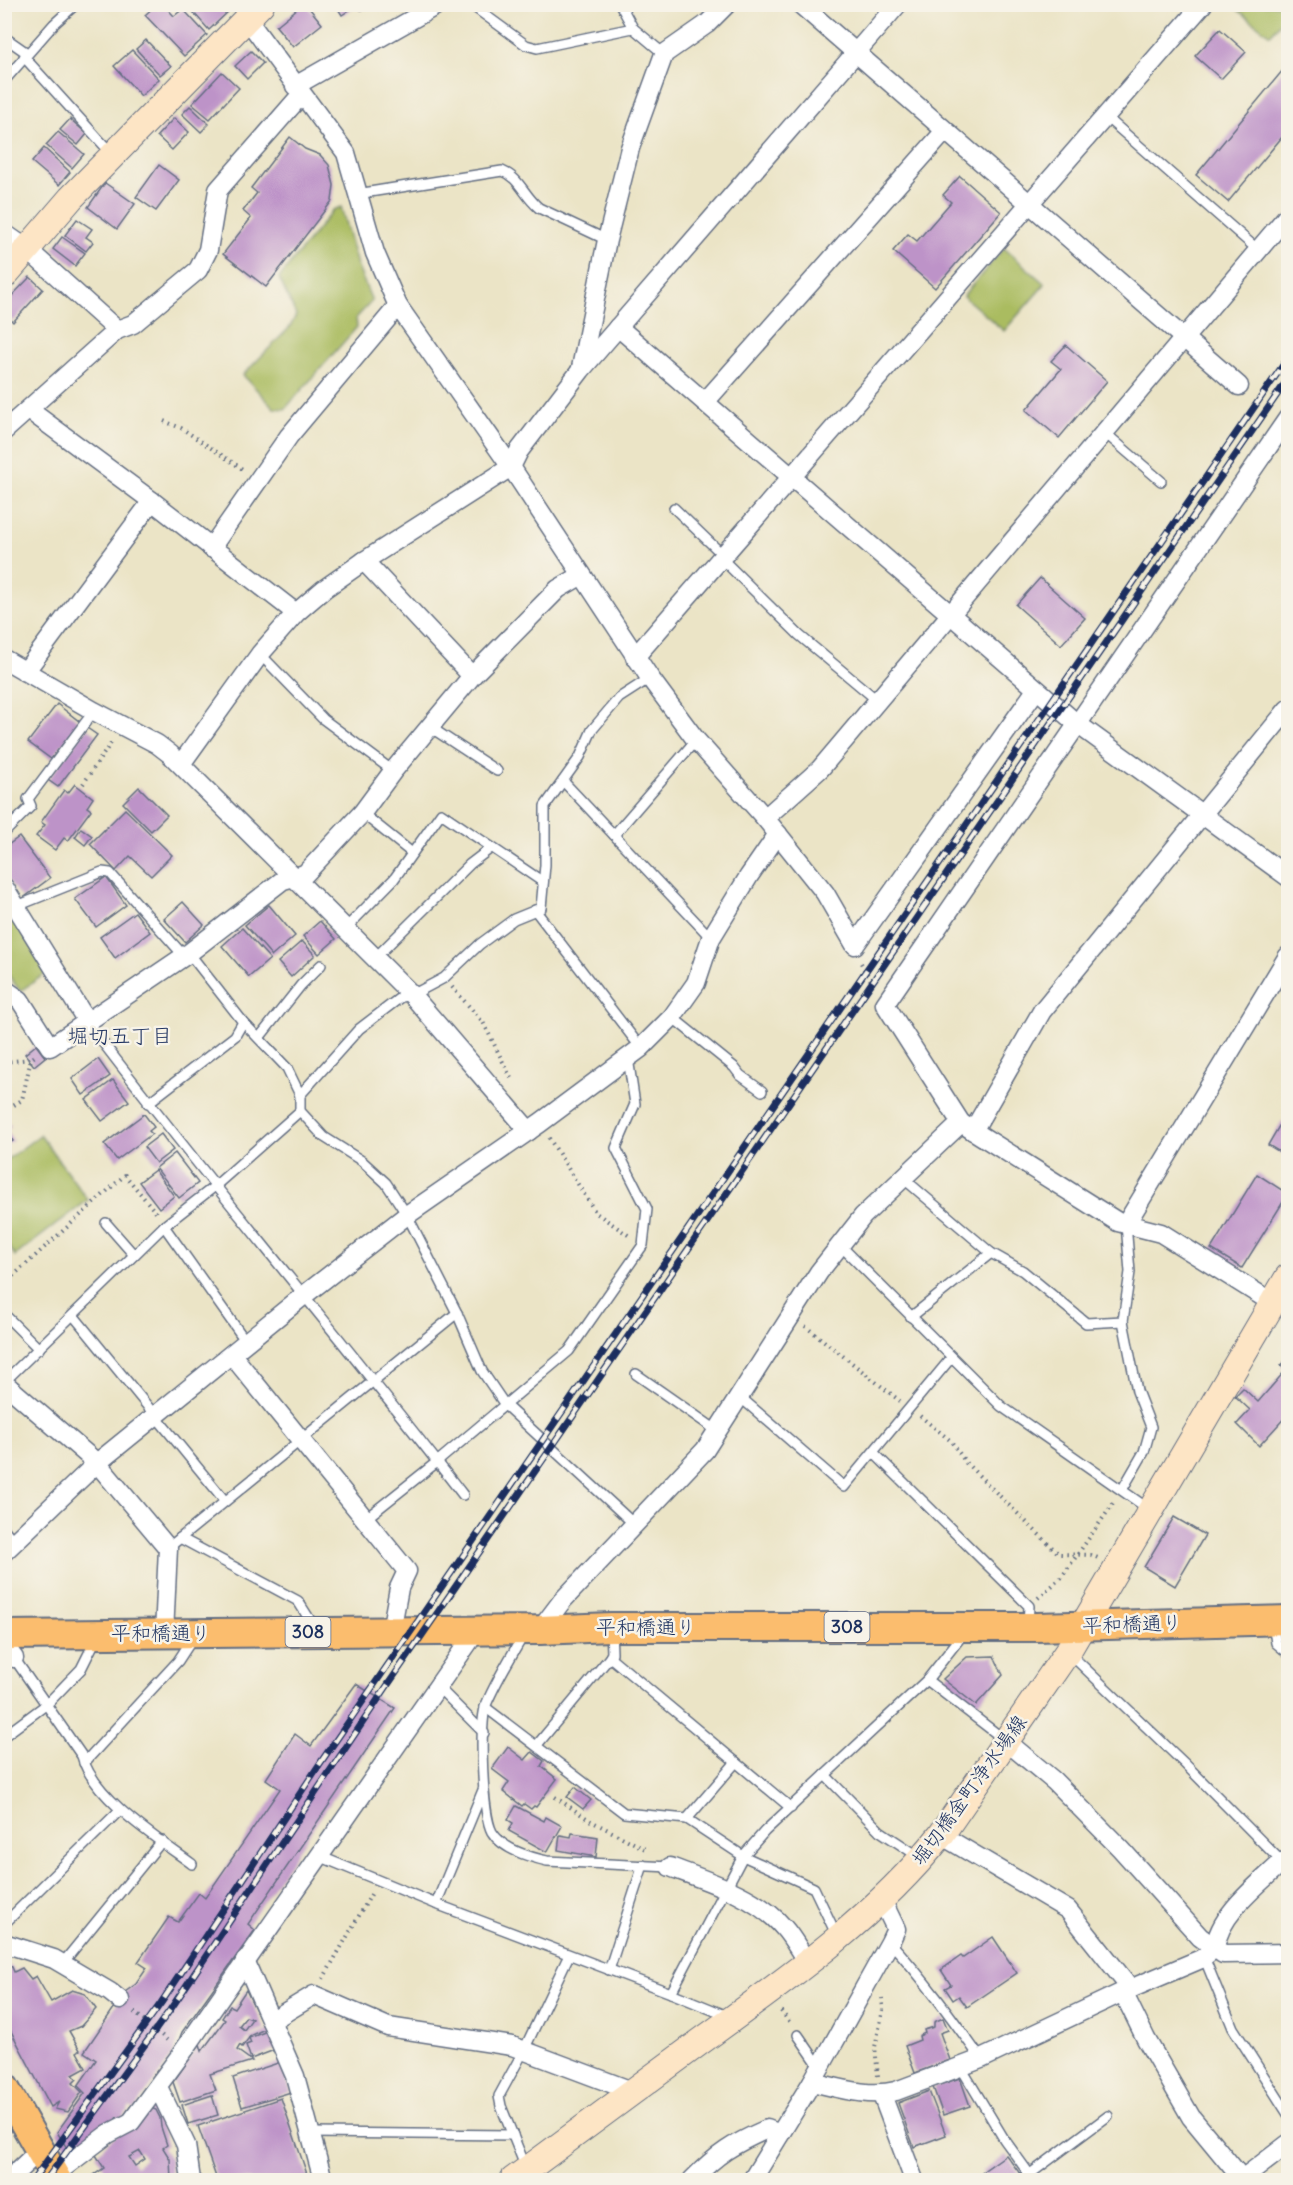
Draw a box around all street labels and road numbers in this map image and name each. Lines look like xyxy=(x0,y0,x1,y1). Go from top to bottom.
street label: 平和橋通り xyxy=(1082,1609,1182,1638)
road number: 308 xyxy=(824,1612,870,1642)
street label: 平和橋通り xyxy=(596,1614,696,1639)
road number: 308 xyxy=(286,1617,330,1647)
street label: 平和橋通り xyxy=(111,1620,211,1645)
street label: 堀切橋金町浄水場線 xyxy=(906,1710,1032,1870)

